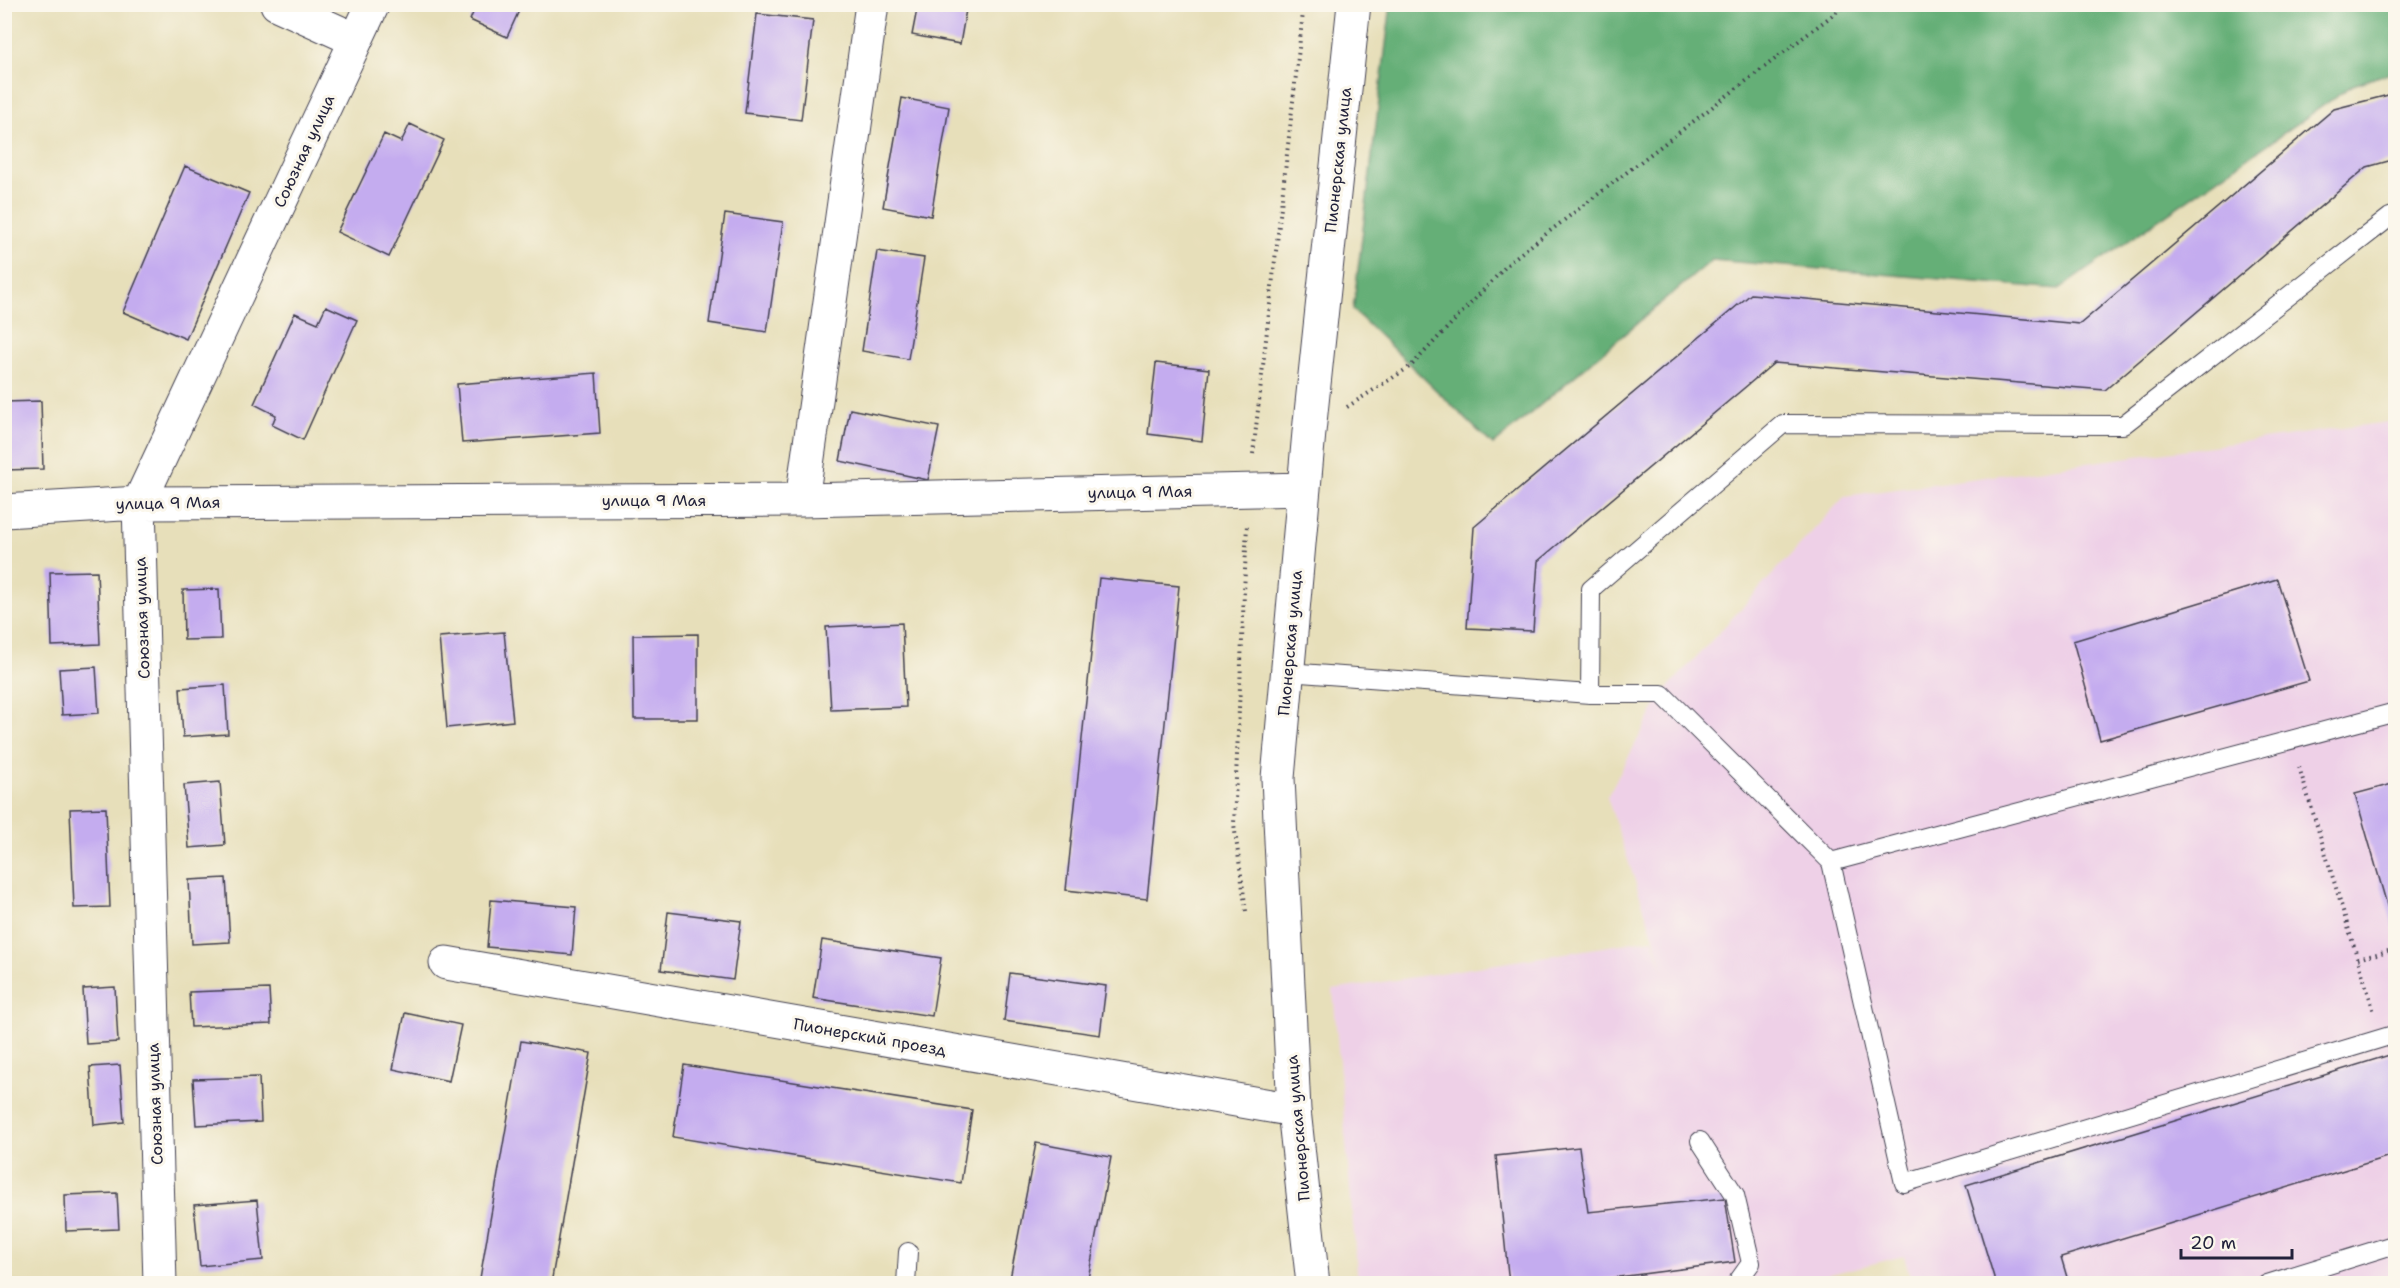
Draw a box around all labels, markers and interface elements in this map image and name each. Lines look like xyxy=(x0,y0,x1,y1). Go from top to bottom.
street label: Пионерская улица xyxy=(1320,86,1356,234)
street label: Союзная улица xyxy=(269,91,339,211)
street label: улица 9 Мая xyxy=(1087,481,1193,503)
street label: улица 9 Мая xyxy=(602,490,706,511)
street label: улица 9 Мая xyxy=(115,492,221,514)
street label: Союзная улица xyxy=(129,557,155,679)
street label: Пионерская улица xyxy=(1273,569,1307,717)
street label: Пионерский проезд xyxy=(792,1013,948,1061)
street label: Союзная улица xyxy=(142,1043,168,1165)
street label: Пионерская улица xyxy=(1281,1054,1315,1202)
scale bar xyxy=(2181,1222,2292,1260)
text: 20 m xyxy=(2190,1231,2236,1255)

